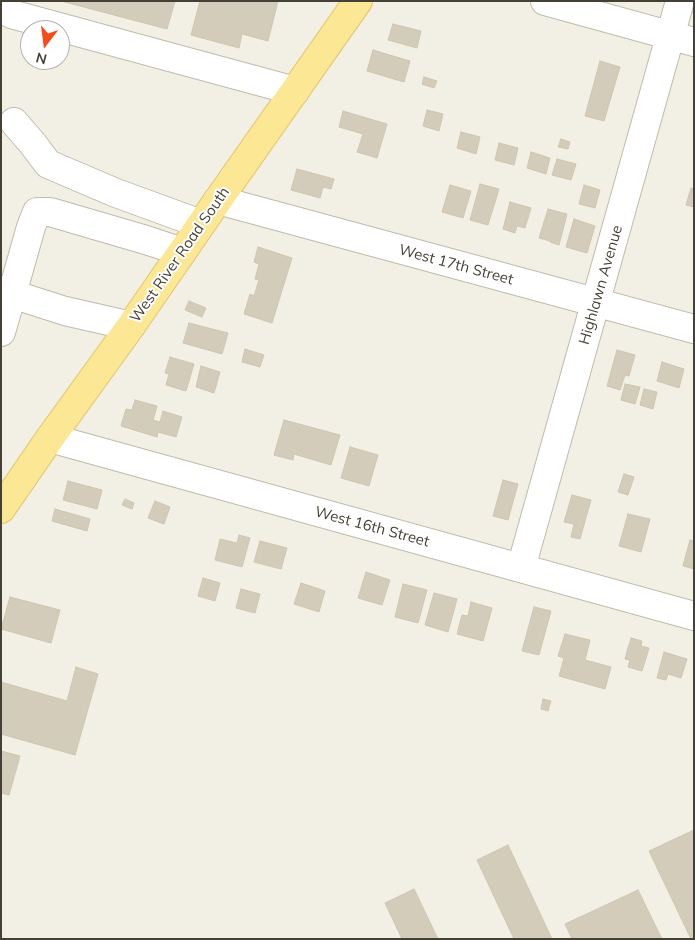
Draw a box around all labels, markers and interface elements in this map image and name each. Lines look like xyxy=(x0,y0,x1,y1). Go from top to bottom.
north arrow xyxy=(20,20,70,70)
text: N xyxy=(34,48,49,69)
street label: West River Road South xyxy=(126,184,234,326)
street label: Highlawn Avenue xyxy=(575,223,627,347)
street label: West 17th Street xyxy=(397,241,515,289)
street label: West 16th Street xyxy=(313,503,431,551)

